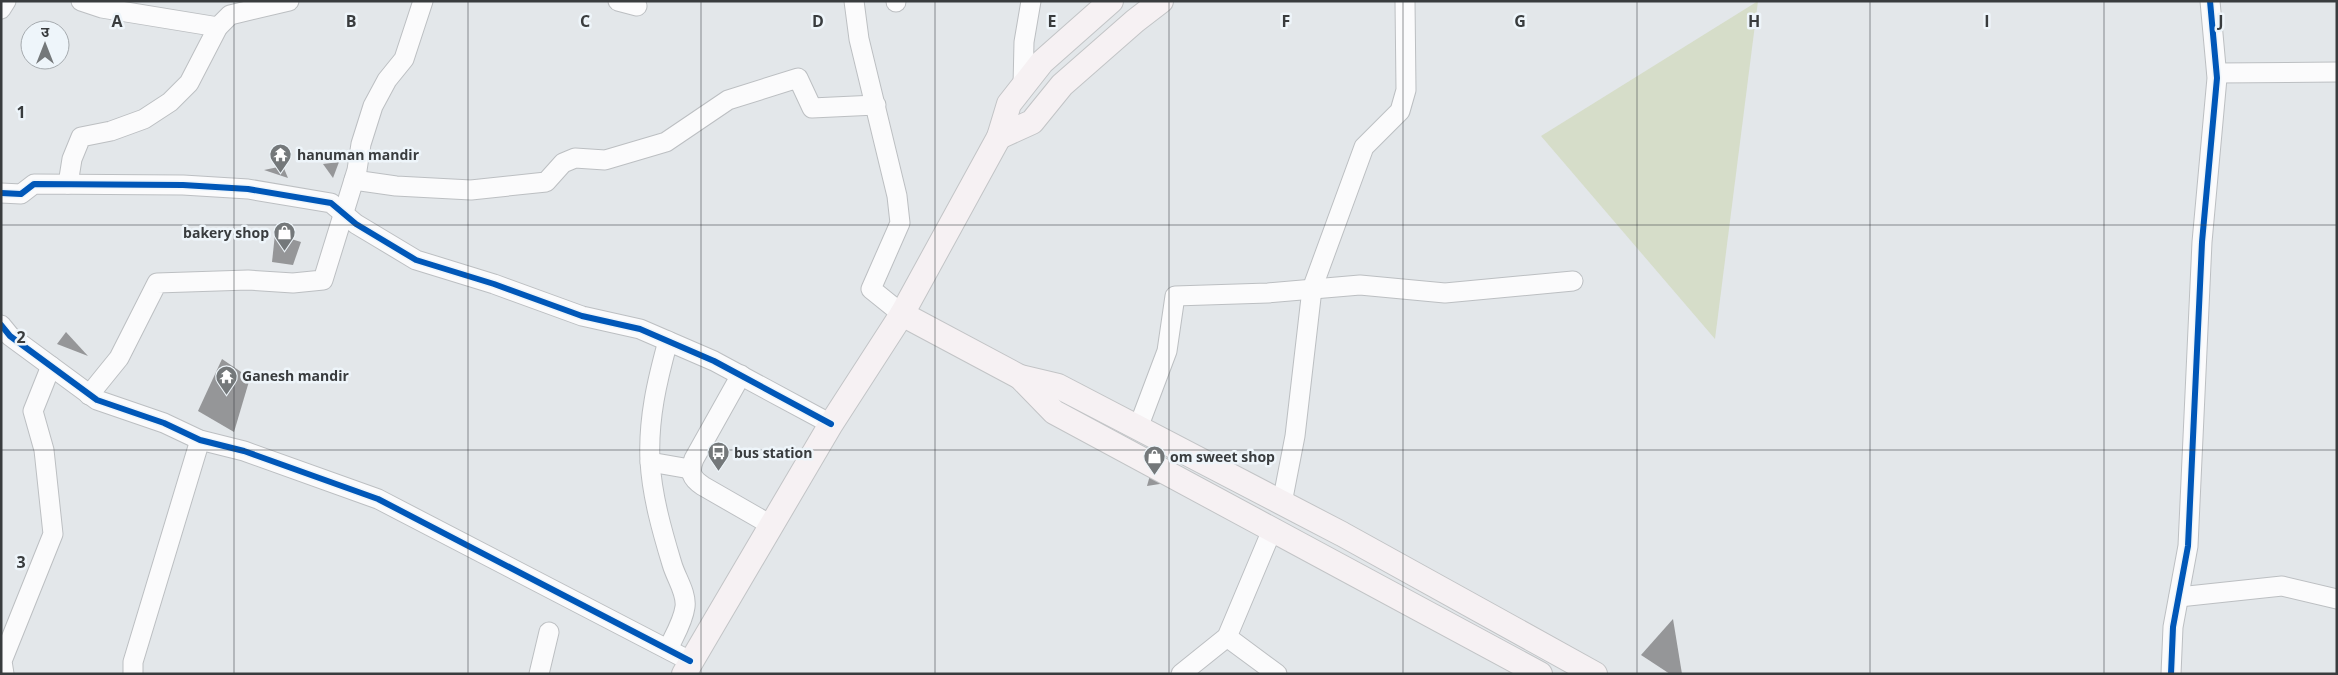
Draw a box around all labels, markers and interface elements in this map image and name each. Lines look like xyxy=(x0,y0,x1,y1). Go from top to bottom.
text: A xyxy=(111,10,123,32)
text: B xyxy=(346,10,356,32)
text: C xyxy=(580,10,590,32)
text: D xyxy=(812,10,824,32)
text: E xyxy=(1048,10,1057,32)
text: F xyxy=(1282,10,1290,32)
text: G xyxy=(1514,10,1526,32)
text: H xyxy=(1748,10,1760,32)
text: I xyxy=(1984,10,1990,32)
text: J xyxy=(2216,10,2224,32)
north arrow xyxy=(20,20,70,70)
text: उ xyxy=(41,22,50,41)
text: 1 xyxy=(16,101,26,123)
temple icon: hanuman mandir xyxy=(269,143,293,174)
place label: hanuman mandir xyxy=(297,145,420,164)
shop icon: bakery shop xyxy=(273,221,297,252)
place label: bakery shop xyxy=(183,223,269,242)
text: 2 xyxy=(16,326,26,348)
temple icon: Ganesh mandir xyxy=(214,364,238,395)
place label: Ganesh mandir xyxy=(242,366,349,385)
bus stop icon: bus station xyxy=(706,441,730,472)
place label: bus station xyxy=(734,443,812,462)
shop icon: om sweet shop xyxy=(1142,445,1166,476)
place label: om sweet shop xyxy=(1170,447,1275,466)
text: 3 xyxy=(16,551,26,573)

